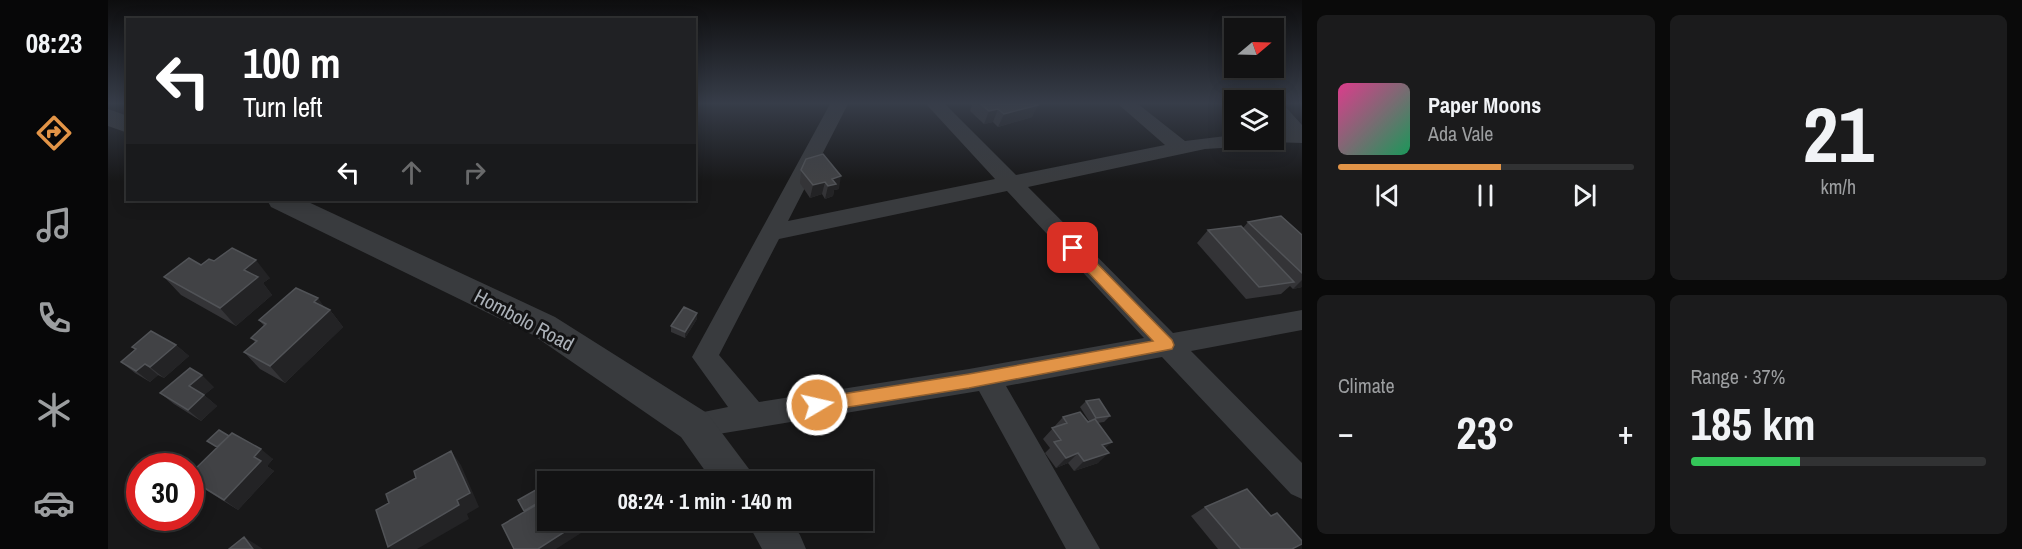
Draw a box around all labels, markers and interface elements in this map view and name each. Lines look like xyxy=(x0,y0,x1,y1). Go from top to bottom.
north arrow xyxy=(1224,18,1284,78)
map controls xyxy=(1224,18,1284,150)
text: 08:23 xyxy=(26,25,82,61)
text: 100 m xyxy=(243,35,341,91)
icon: left xyxy=(144,42,222,120)
text: 21 xyxy=(1803,81,1874,186)
text: Turn left xyxy=(243,89,322,125)
button: layers xyxy=(1224,90,1284,150)
text: Paper Moons xyxy=(1428,90,1541,120)
icon: directions xyxy=(33,112,75,154)
text: Ada Vale xyxy=(1428,120,1493,147)
icon: left xyxy=(332,156,365,189)
icon: ahead xyxy=(395,156,428,189)
icon: right xyxy=(458,156,491,189)
text: km/h xyxy=(1820,173,1856,200)
icon: previous xyxy=(1371,179,1404,212)
icon: pause xyxy=(1469,179,1502,212)
icon: next xyxy=(1568,179,1601,212)
icon: music xyxy=(33,204,75,246)
pin xyxy=(1047,222,1098,273)
icon: arrive xyxy=(1056,231,1089,264)
street label: Hombolo Road xyxy=(470,282,579,357)
icon: phone xyxy=(33,297,75,339)
text: Range · 37% xyxy=(1691,363,1785,390)
text: Climate xyxy=(1338,372,1395,399)
position arrow xyxy=(785,373,849,437)
icon: climate xyxy=(33,389,75,431)
text: 185 km xyxy=(1691,393,1816,454)
text: 23° xyxy=(1456,402,1515,463)
text: − xyxy=(1338,410,1354,454)
text: + xyxy=(1618,410,1633,454)
speed limit sign: 30 xyxy=(126,453,204,531)
icon: car xyxy=(33,482,75,524)
text: 08:24 · 1 min · 140 m xyxy=(618,486,792,516)

